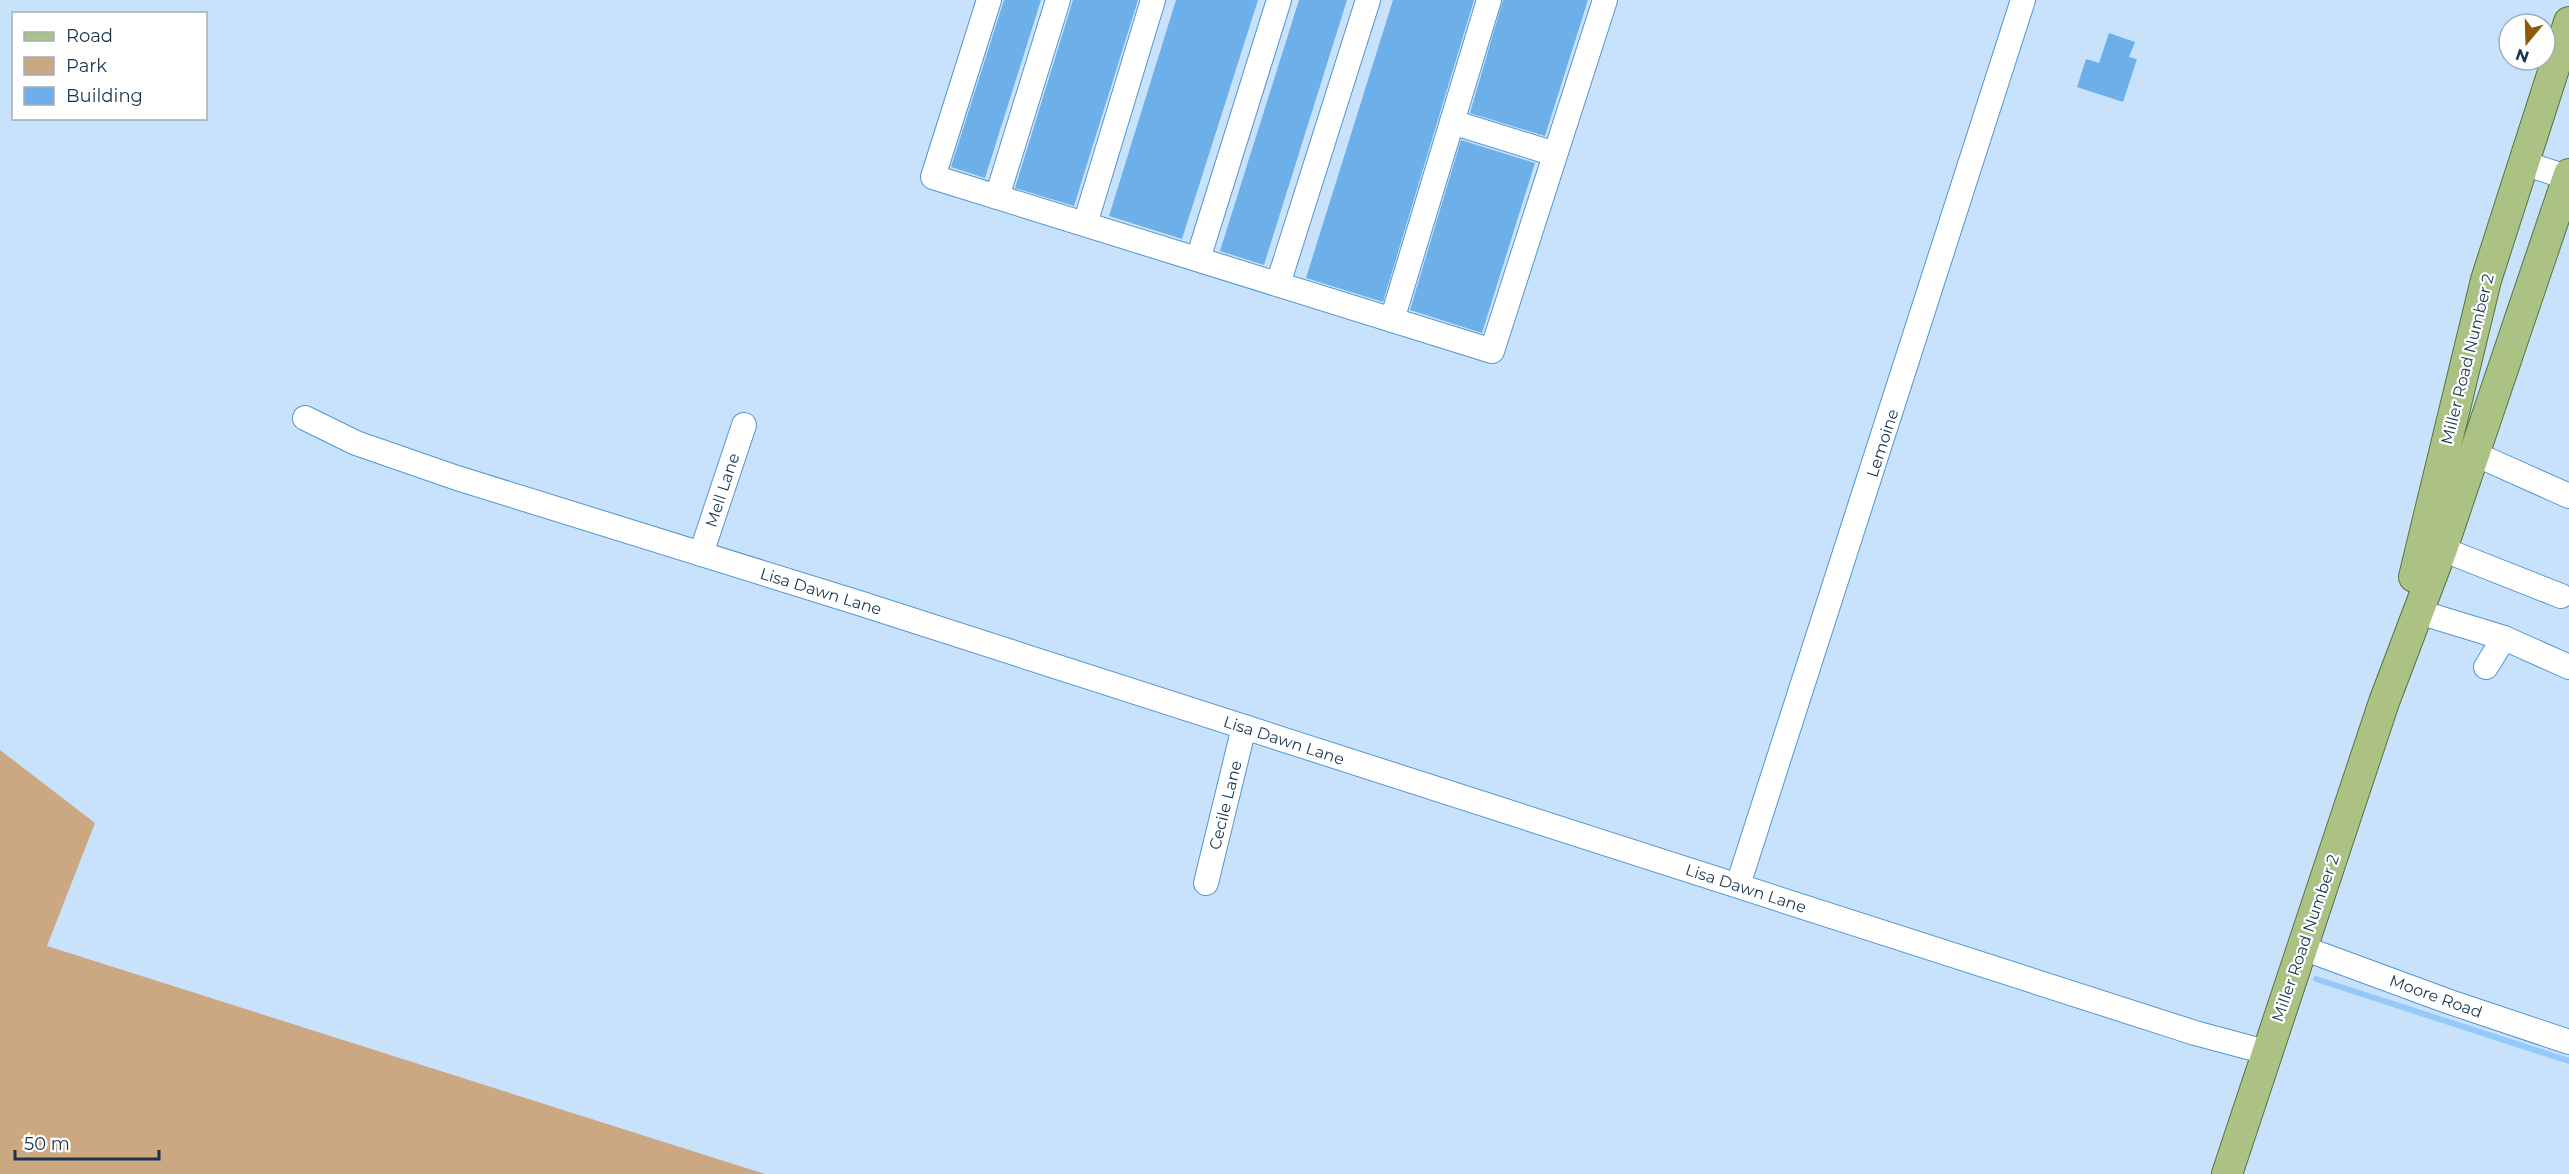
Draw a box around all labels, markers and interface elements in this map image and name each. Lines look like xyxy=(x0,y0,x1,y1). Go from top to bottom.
legend xyxy=(12,12,207,120)
north arrow xyxy=(2497,12,2557,72)
text: Road xyxy=(66,25,113,47)
text: N xyxy=(2513,45,2531,67)
text: Park xyxy=(66,55,107,77)
text: Building xyxy=(66,85,143,107)
street label: Miller Road Number 2 xyxy=(2437,272,2498,447)
street label: Lemoine xyxy=(1863,407,1902,480)
street label: Mell Lane xyxy=(702,451,743,530)
street label: Lisa Dawn Lane xyxy=(758,564,884,619)
street label: Lisa Dawn Lane xyxy=(1221,712,1347,769)
street label: Cecile Lane xyxy=(1205,759,1246,852)
street label: Miller Road Number 2 xyxy=(2268,852,2343,1024)
street label: Lisa Dawn Lane xyxy=(1683,860,1809,917)
street label: Moore Road xyxy=(2387,971,2485,1022)
scale bar xyxy=(15,1123,159,1161)
text: 50 m xyxy=(24,1133,70,1155)

